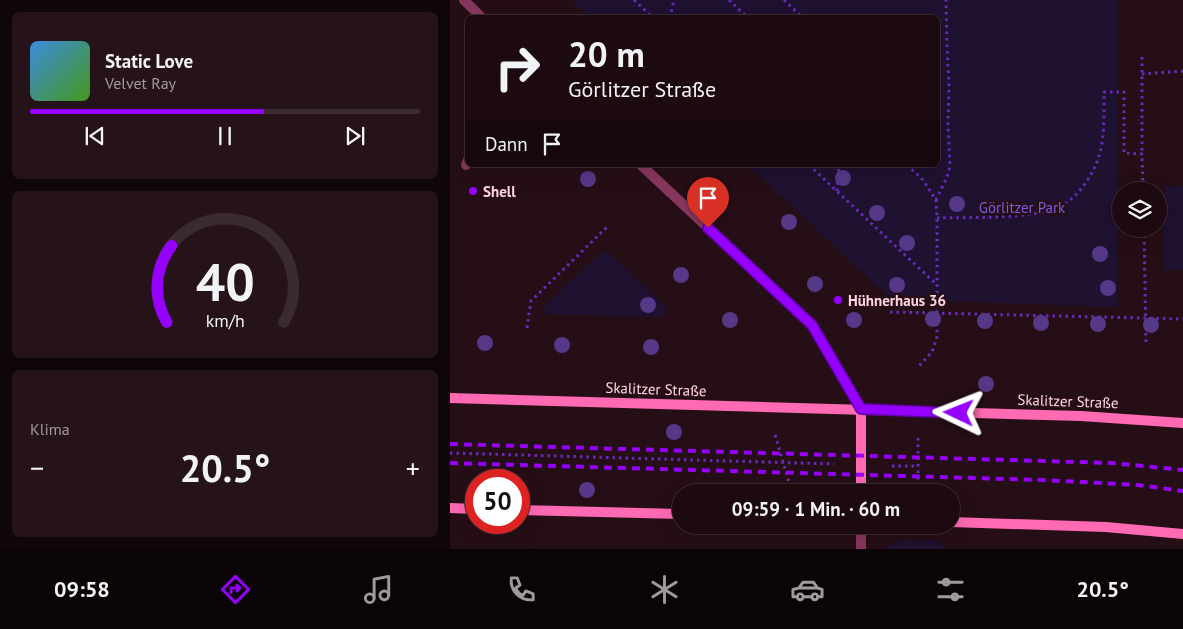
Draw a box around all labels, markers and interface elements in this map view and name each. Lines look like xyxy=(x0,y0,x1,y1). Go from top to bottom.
text: 20 m xyxy=(568,31,645,77)
icon: right xyxy=(485,35,550,100)
text: Static Love xyxy=(105,49,193,73)
text: Velvet Ray xyxy=(105,73,176,93)
text: Görlitzer Straße xyxy=(568,75,716,103)
icon: previous xyxy=(81,122,109,150)
icon: pause xyxy=(211,122,239,150)
icon: next xyxy=(341,122,369,150)
icon: arrive xyxy=(538,130,566,158)
text: Dann xyxy=(485,132,528,156)
pin xyxy=(687,177,729,228)
place label: Shell xyxy=(483,182,516,201)
map controls xyxy=(1112,182,1167,237)
button: layers xyxy=(1112,182,1167,237)
icon: arrive xyxy=(694,184,722,212)
marker: Shell xyxy=(467,185,479,197)
park label: Görlitzer Park xyxy=(979,198,1066,217)
text: 40 xyxy=(196,248,254,315)
place label: Hühnerhaus 36 xyxy=(848,291,946,310)
marker: Hühnerhaus 36 xyxy=(832,294,844,306)
text: km/h xyxy=(205,309,245,332)
street label: Skalitzer Straße xyxy=(605,378,707,400)
position arrow xyxy=(932,386,984,438)
street label: Skalitzer Straße xyxy=(1017,390,1119,412)
text: Klima xyxy=(30,419,70,439)
text: 20.5° xyxy=(180,443,270,492)
text: − xyxy=(30,449,44,486)
text: + xyxy=(406,449,420,486)
speed limit sign: 50 xyxy=(465,469,530,534)
text: 09:59 · 1 Min. · 60 m xyxy=(732,497,900,521)
icon: directions xyxy=(218,572,253,607)
icon: music xyxy=(361,572,396,607)
icon: phone xyxy=(504,572,539,607)
icon: climate xyxy=(647,572,682,607)
icon: car xyxy=(790,572,825,607)
icon: filters xyxy=(933,572,968,607)
text: 09:58 xyxy=(54,575,110,603)
text: 20.5° xyxy=(1076,575,1129,603)

